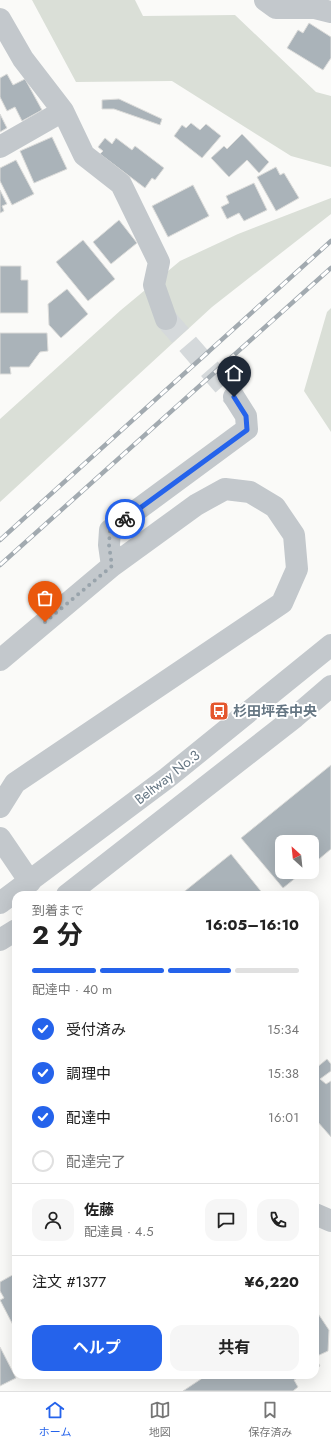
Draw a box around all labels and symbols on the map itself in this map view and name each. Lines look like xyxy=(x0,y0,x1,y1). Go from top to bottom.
pin xyxy=(217,356,251,397)
courier xyxy=(105,499,145,539)
pin xyxy=(28,581,62,622)
bus stop icon: 杉田坪呑中央 xyxy=(208,700,230,722)
place label: 杉田坪呑中央 xyxy=(233,701,317,721)
street label: Beltway No.3 xyxy=(130,745,204,809)
north arrow xyxy=(275,835,319,879)

